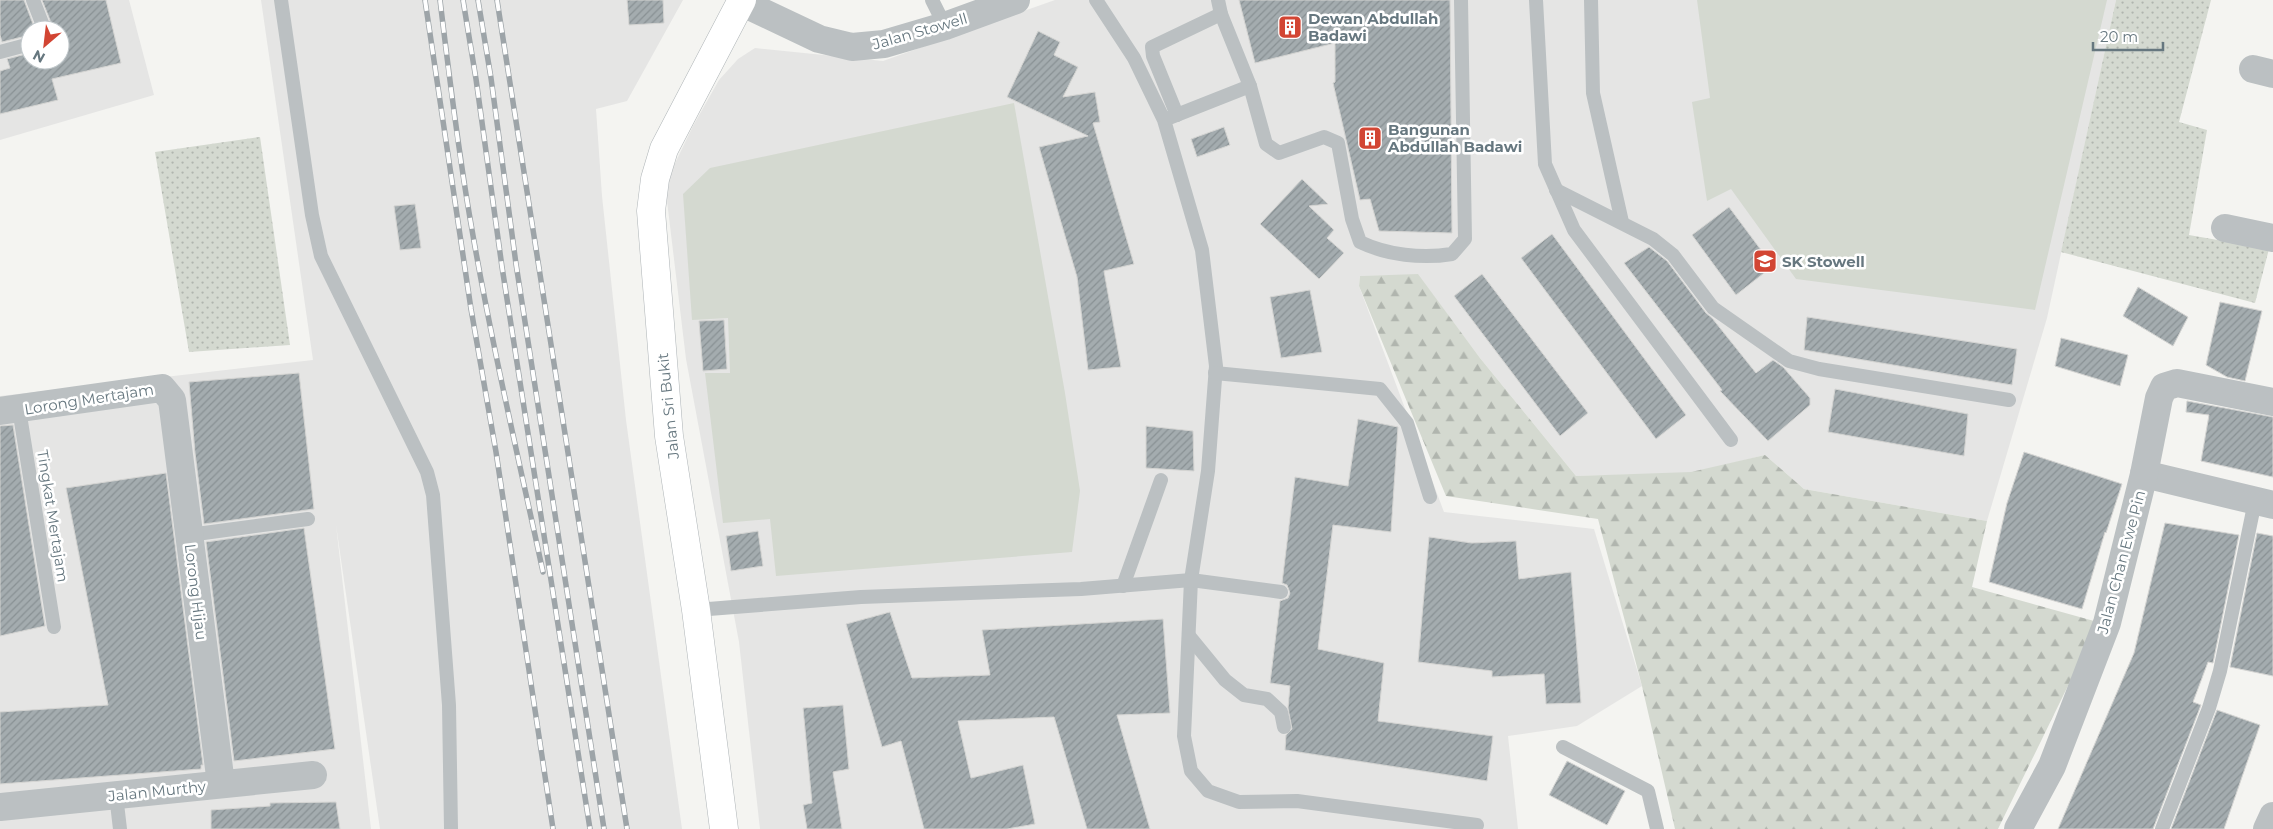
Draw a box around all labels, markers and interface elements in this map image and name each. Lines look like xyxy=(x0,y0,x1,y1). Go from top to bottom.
street label: Jalan Stowell xyxy=(869,8,970,54)
place label: Dewan Abdullah Badawi xyxy=(1308,9,1438,45)
building icon: Dewan Abdullah Badawi xyxy=(1277,14,1303,40)
north arrow xyxy=(20,20,70,70)
scale bar xyxy=(2093,20,2163,52)
text: 20 m xyxy=(2100,27,2138,46)
text: N xyxy=(30,46,48,67)
place label: Bangunan Abdullah Badawi xyxy=(1387,120,1522,156)
building icon: Bangunan Abdullah Badawi xyxy=(1357,125,1383,151)
school or university icon: SK Stowell xyxy=(1752,248,1778,274)
place label: SK Stowell xyxy=(1782,252,1865,271)
street label: Jalan Sri Bukit xyxy=(653,352,683,461)
street label: Lorong Mertajam xyxy=(23,379,155,419)
street label: Tingkat Mertajam xyxy=(33,448,73,584)
street label: Jalan Chan Ewe Pin xyxy=(2092,488,2149,637)
street label: Lorong Hijau xyxy=(181,543,211,641)
street label: Jalan Murthy xyxy=(106,776,208,806)

